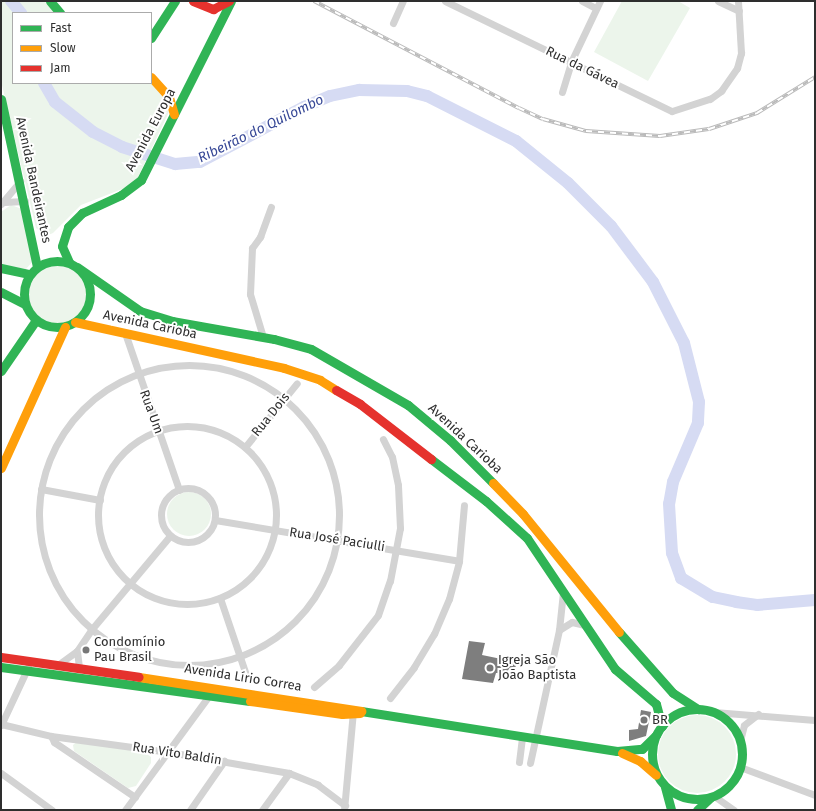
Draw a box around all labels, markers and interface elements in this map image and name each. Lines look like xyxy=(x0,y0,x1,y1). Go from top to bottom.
legend xyxy=(12,12,152,84)
text: Fast xyxy=(50,21,72,35)
text: Slow xyxy=(50,41,76,55)
street label: Rua da Gávea xyxy=(543,44,621,92)
text: Jam xyxy=(50,61,70,75)
street label: Avenida Europa xyxy=(123,86,179,174)
water label: Ribeirão do Quilombo xyxy=(195,91,327,167)
street label: Avenida Bandeirantes xyxy=(12,116,54,244)
street label: Avenida Carioba xyxy=(102,307,198,343)
street label: Rua Um xyxy=(136,388,166,436)
street label: Rua Dois xyxy=(249,390,293,440)
street label: Avenida Carioba xyxy=(425,401,505,477)
street label: Rua José Paciulli xyxy=(288,525,386,555)
place label: Condomínio Pau Brasil xyxy=(94,635,165,666)
marker: Condomínio Pau Brasil xyxy=(81,645,91,655)
place label: Igreja São João Baptista xyxy=(498,653,576,684)
street label: Avenida Lírio Correa xyxy=(183,661,303,695)
marker: Igreja São João Baptista xyxy=(485,663,495,673)
place label: BR xyxy=(652,712,668,728)
marker: BR xyxy=(639,715,649,725)
street label: Rua Vito Baldin xyxy=(131,739,223,769)

